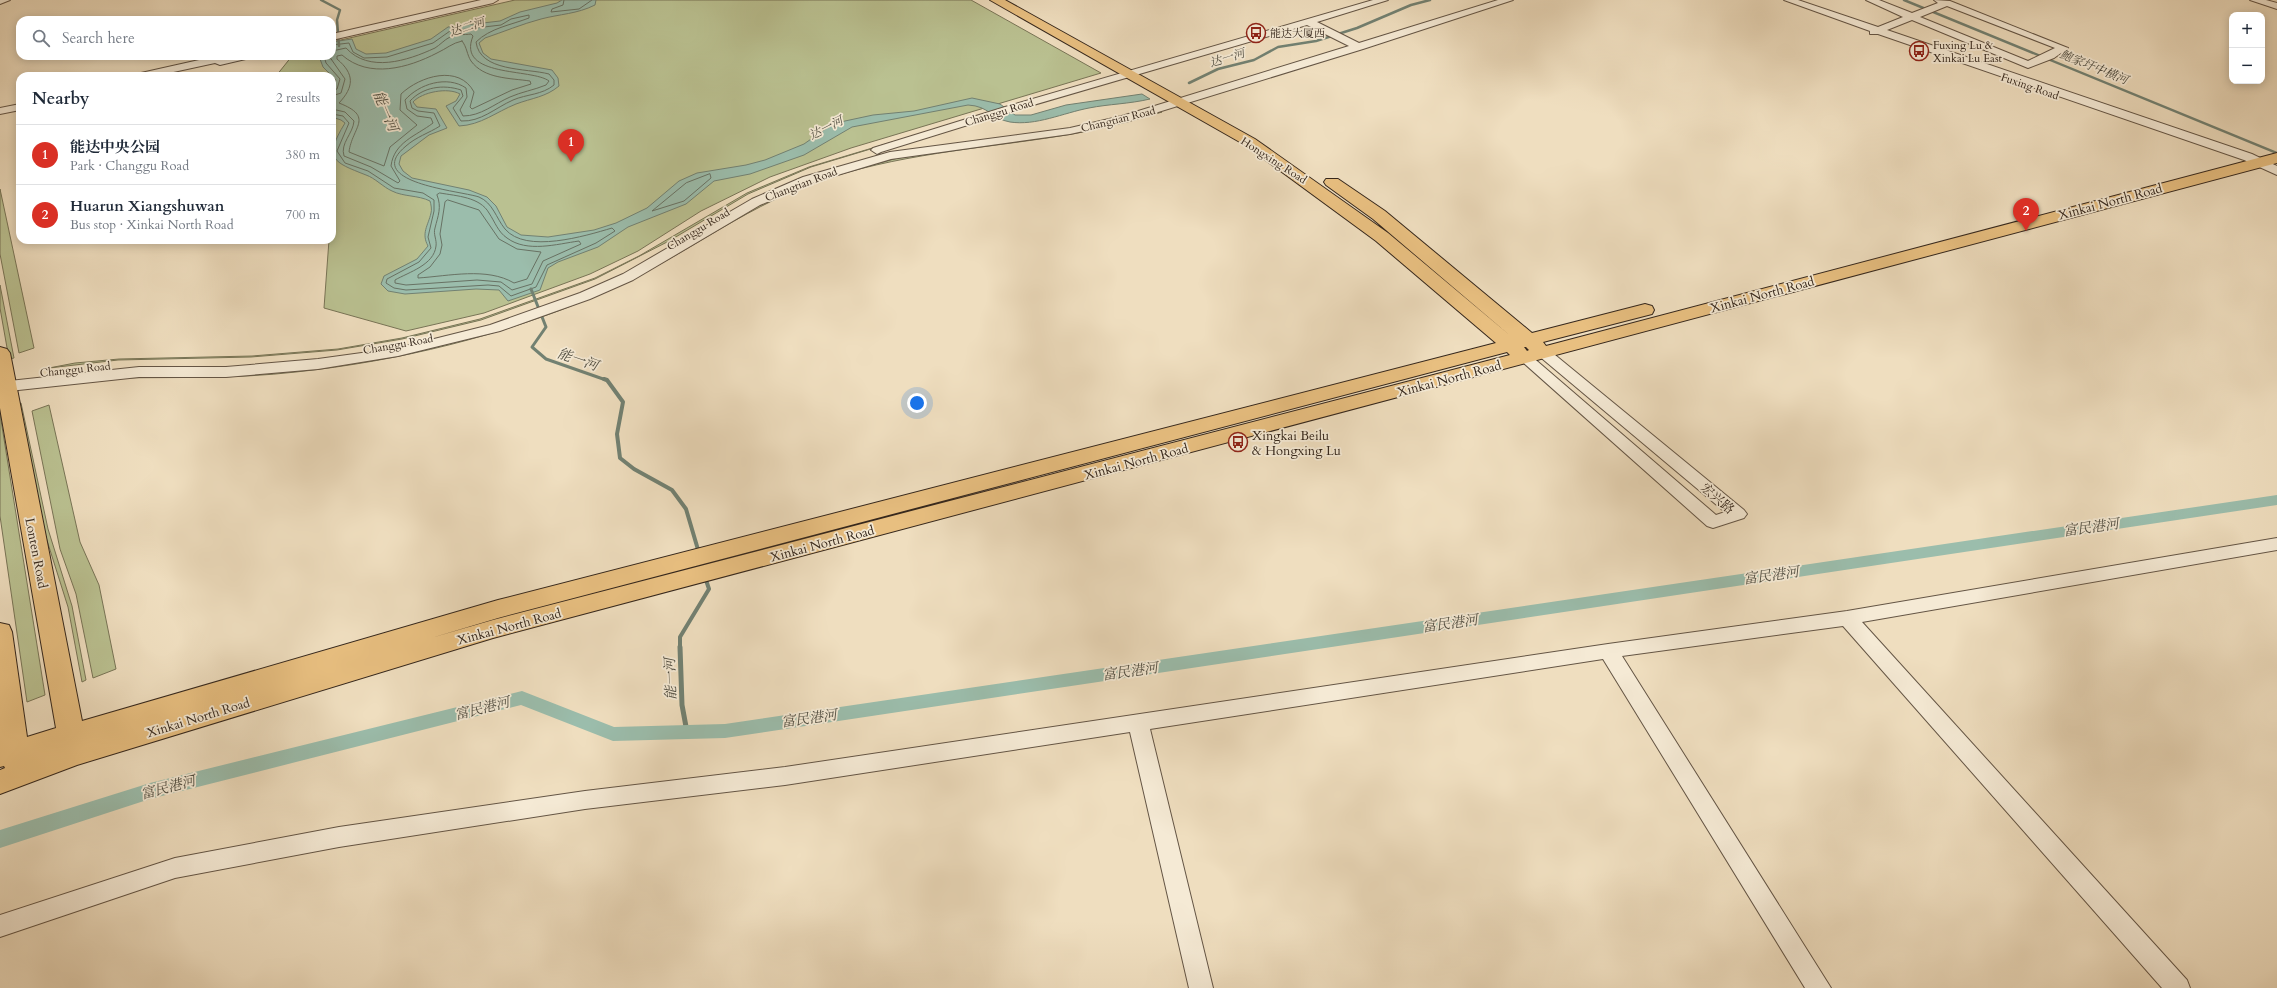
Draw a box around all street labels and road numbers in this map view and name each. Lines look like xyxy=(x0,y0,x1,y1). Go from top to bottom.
street label: Fuxing Road xyxy=(1999,70,2061,103)
street label: Changgu Road xyxy=(963,95,1035,130)
street label: Changtian Road xyxy=(1079,103,1157,136)
street label: Hongxing Road xyxy=(1238,134,1310,187)
street label: Changtian Road xyxy=(763,164,840,205)
street label: Xinkai North Road xyxy=(2056,179,2164,225)
street label: Changgu Road xyxy=(664,205,733,254)
street label: Xinkai North Road xyxy=(1708,272,1816,318)
street label: Changgu Road xyxy=(362,331,434,358)
street label: Xinkai North Road xyxy=(1395,356,1503,402)
street label: Changgu Road xyxy=(39,358,111,381)
street label: Xinkai North Road xyxy=(1082,439,1190,485)
street label: 宏兴路 xyxy=(1697,479,1738,518)
street label: Lonten Road xyxy=(20,516,52,590)
street label: Xinkai North Road xyxy=(768,521,876,567)
street label: Xinkai North Road xyxy=(455,604,563,650)
street label: Xinkai North Road xyxy=(144,694,252,742)

